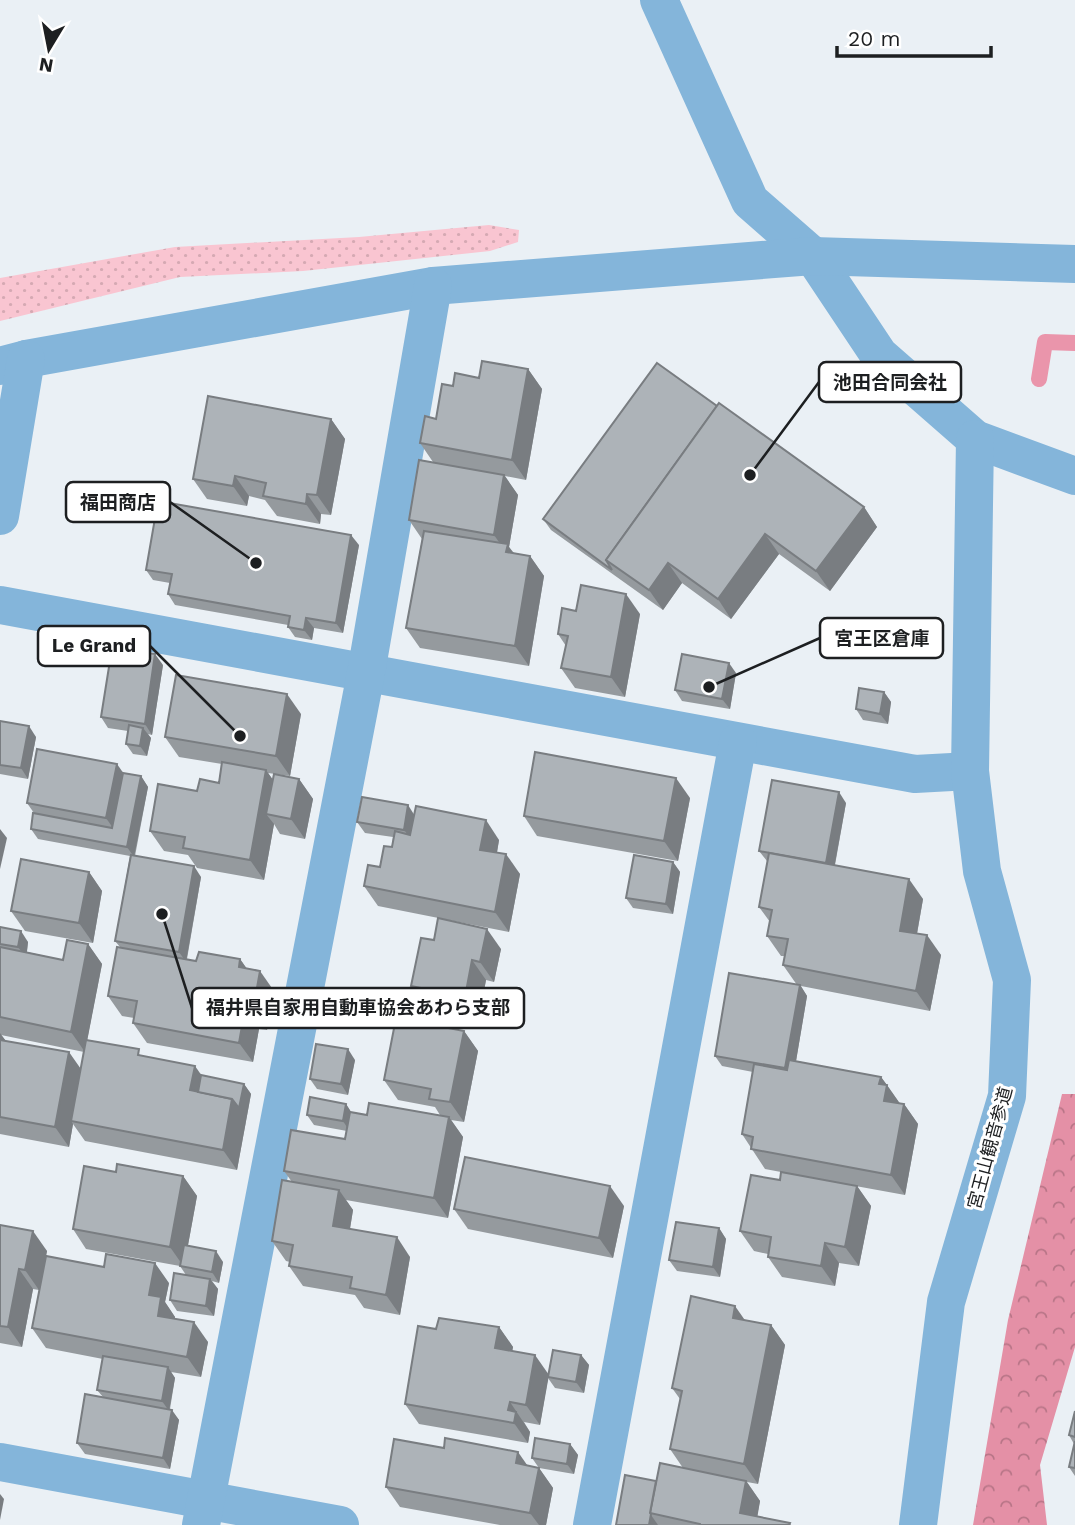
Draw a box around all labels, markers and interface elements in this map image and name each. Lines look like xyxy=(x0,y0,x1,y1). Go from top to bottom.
north arrow xyxy=(14,14,84,84)
scale bar xyxy=(837,14,991,58)
text: 20 m xyxy=(848,26,900,51)
text: N xyxy=(37,53,55,78)
callout: 池田合同会社 xyxy=(819,362,961,402)
text: 池田合同会社 xyxy=(833,371,947,394)
callout: 福田商店 xyxy=(66,482,170,522)
text: 福田商店 xyxy=(80,491,156,514)
callout: 宮王区倉庫 xyxy=(820,618,943,658)
callout: Le Grand xyxy=(38,626,150,666)
text: 宮王区倉庫 xyxy=(834,627,930,650)
text: Le Grand xyxy=(52,634,136,657)
callout: 福井県自家用自動車協会あわら支部 xyxy=(192,988,524,1028)
text: 福井県自家用自動車協会あわら支部 xyxy=(206,996,510,1019)
street label: 宮王山観音参道 xyxy=(963,1084,1016,1211)

